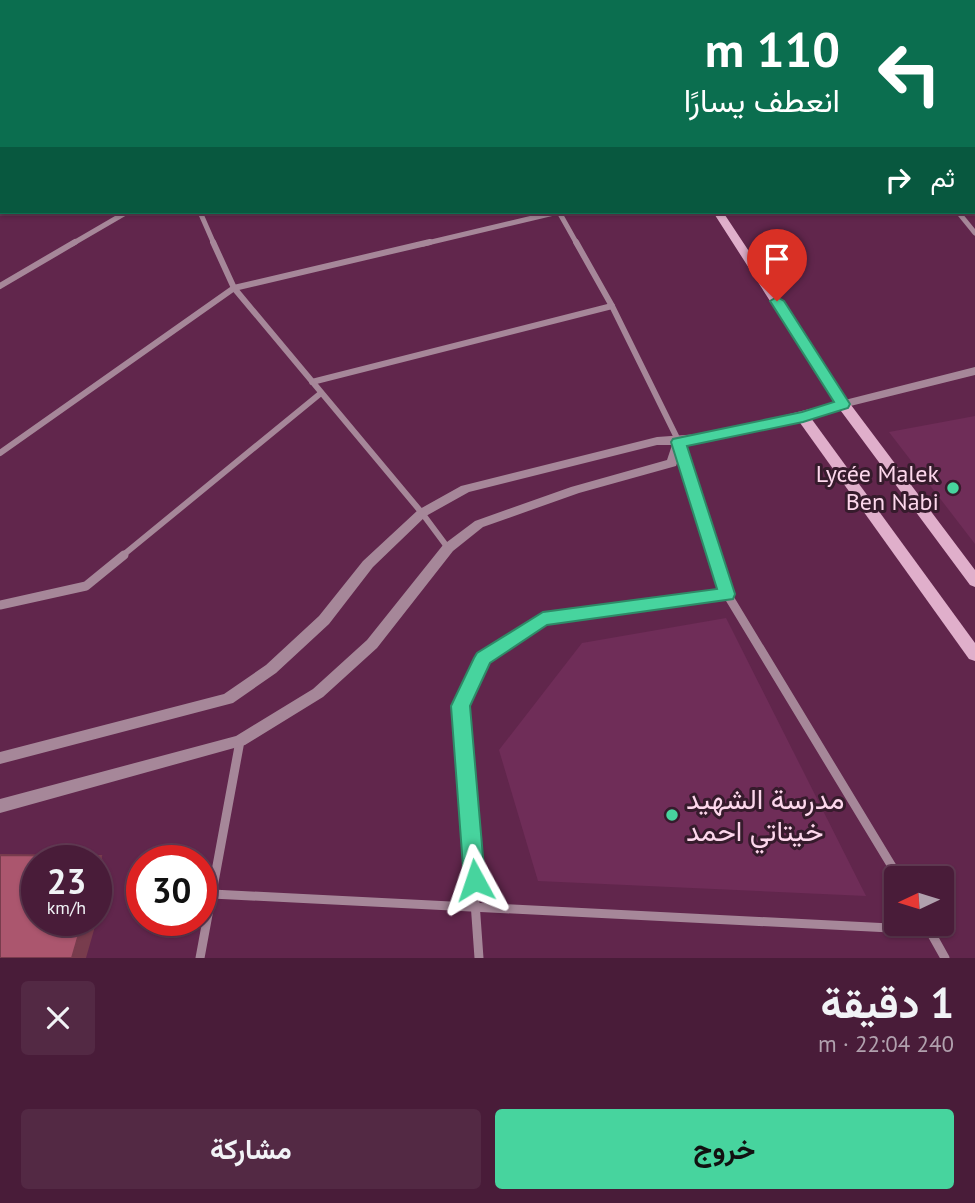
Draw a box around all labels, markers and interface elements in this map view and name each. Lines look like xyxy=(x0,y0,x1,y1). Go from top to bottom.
text: 110 m xyxy=(705,17,840,81)
icon: left xyxy=(864,28,955,119)
text: انعطف يسارًا xyxy=(684,79,840,121)
icon: right xyxy=(879,161,917,199)
text: ثم xyxy=(931,161,955,194)
pin xyxy=(747,229,807,301)
icon: arrive xyxy=(758,240,796,278)
place label: Lycée Malek Ben Nabi xyxy=(816,458,939,517)
marker: Lycée Malek Ben Nabi xyxy=(945,480,961,496)
place label: مدرسة الشهيد خيتاتي احمد xyxy=(686,780,844,854)
marker: مدرسة الشهيد خيتاتي احمد xyxy=(664,807,680,823)
position arrow xyxy=(438,843,512,917)
speed limit sign: 30 xyxy=(126,845,217,936)
text: 23 xyxy=(47,858,86,904)
north arrow xyxy=(884,866,954,936)
map controls xyxy=(884,866,954,936)
text: km/h xyxy=(47,896,86,919)
text: 1 دقيقة xyxy=(821,975,954,1030)
button: close xyxy=(21,981,95,1055)
text: 240 m · 22:04 xyxy=(818,1029,954,1058)
button: مشاركة xyxy=(21,1109,481,1189)
button: خروج xyxy=(495,1109,954,1189)

